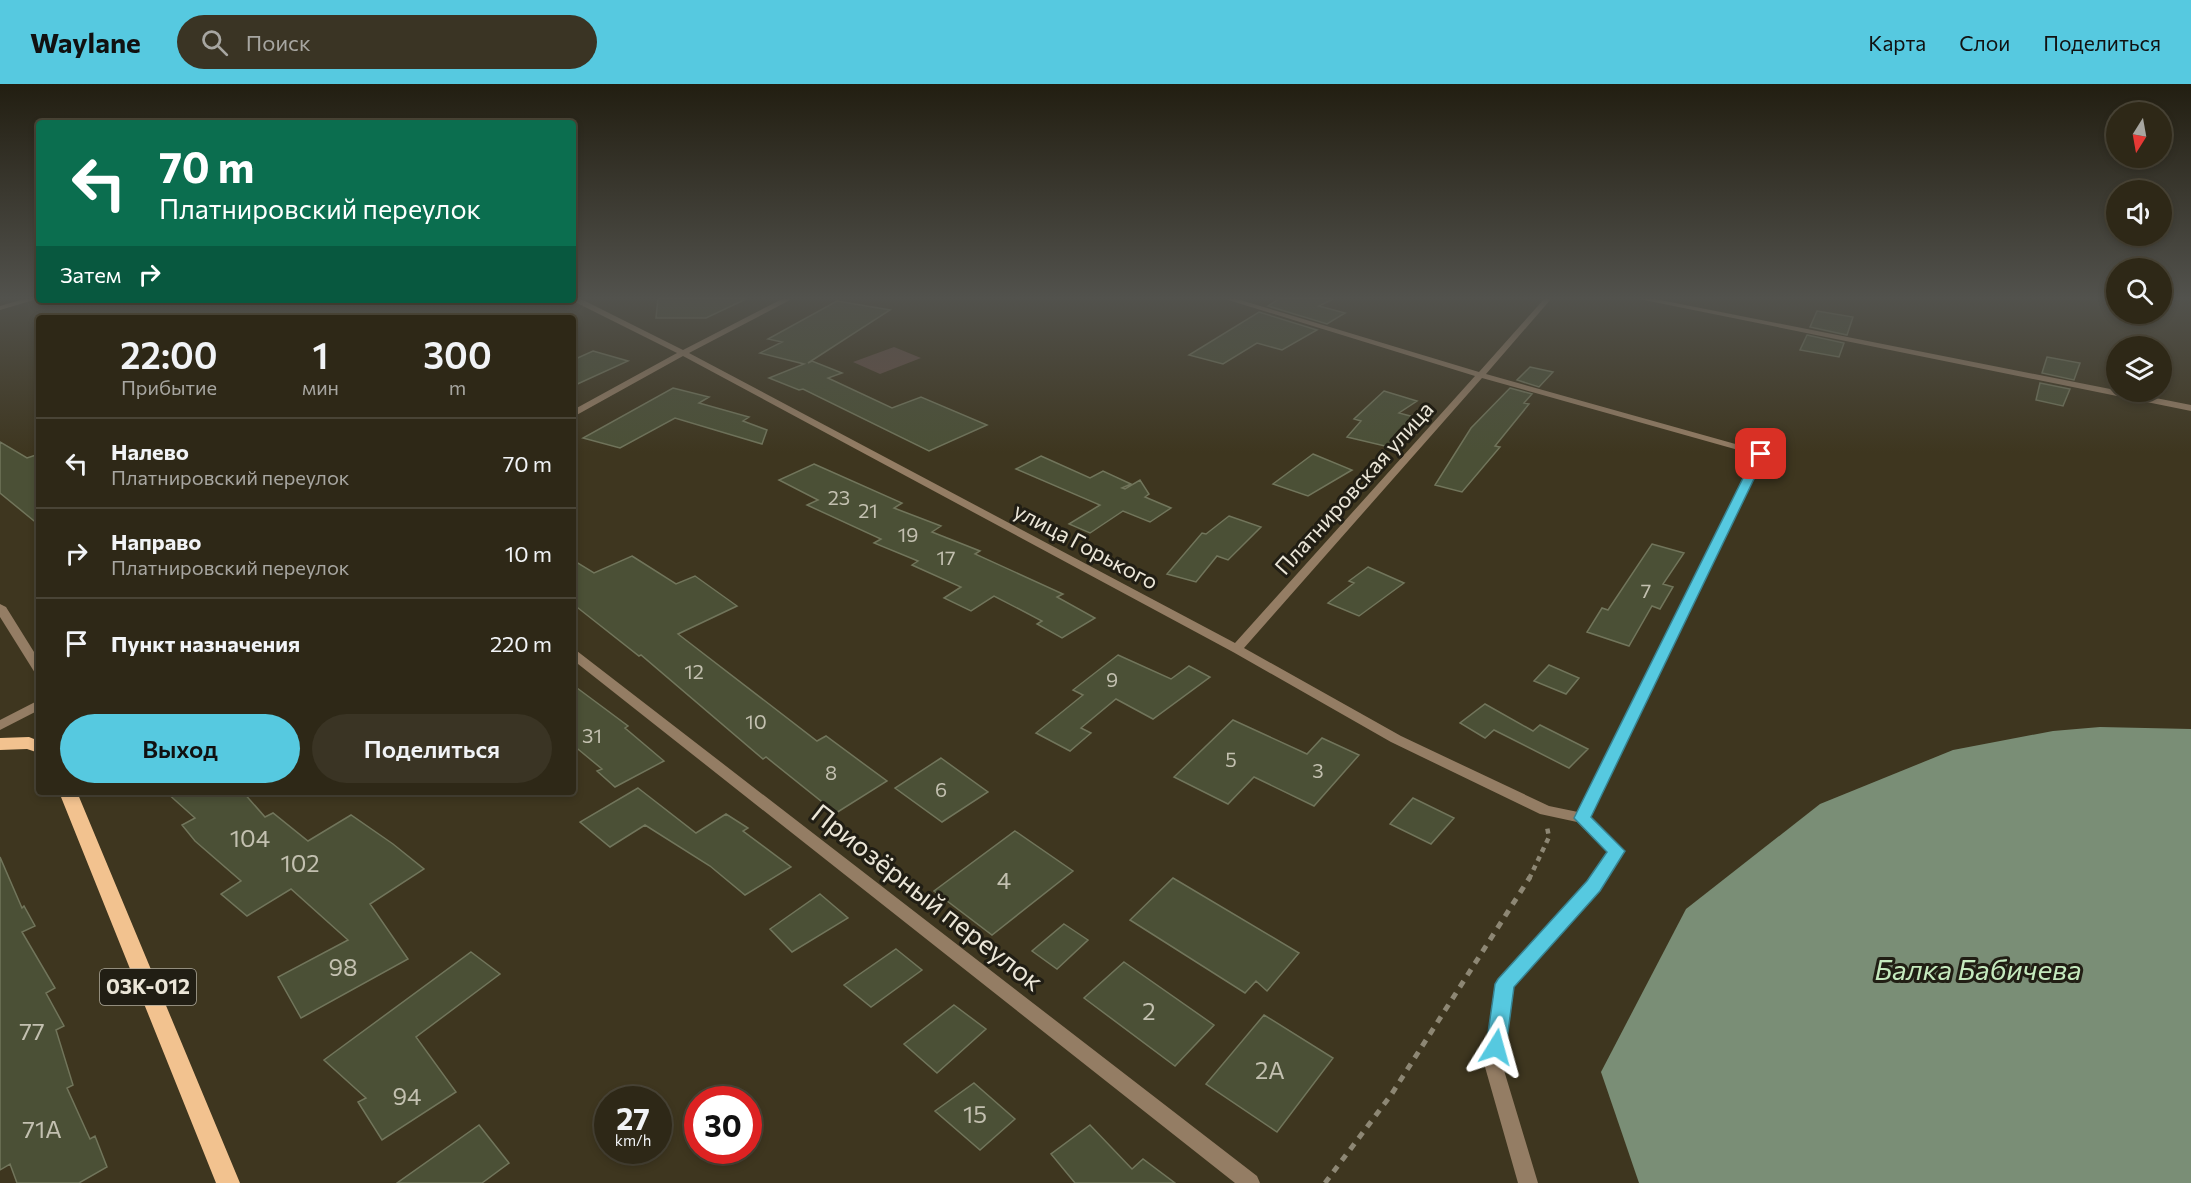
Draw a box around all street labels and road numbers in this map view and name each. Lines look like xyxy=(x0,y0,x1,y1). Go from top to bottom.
street label: Платнировская улица xyxy=(1269,396,1439,580)
street label: улица Горького xyxy=(1009,496,1163,595)
street label: Приозёрный переулок xyxy=(806,796,1050,997)
road number: 03К-012 xyxy=(100,969,196,1005)

